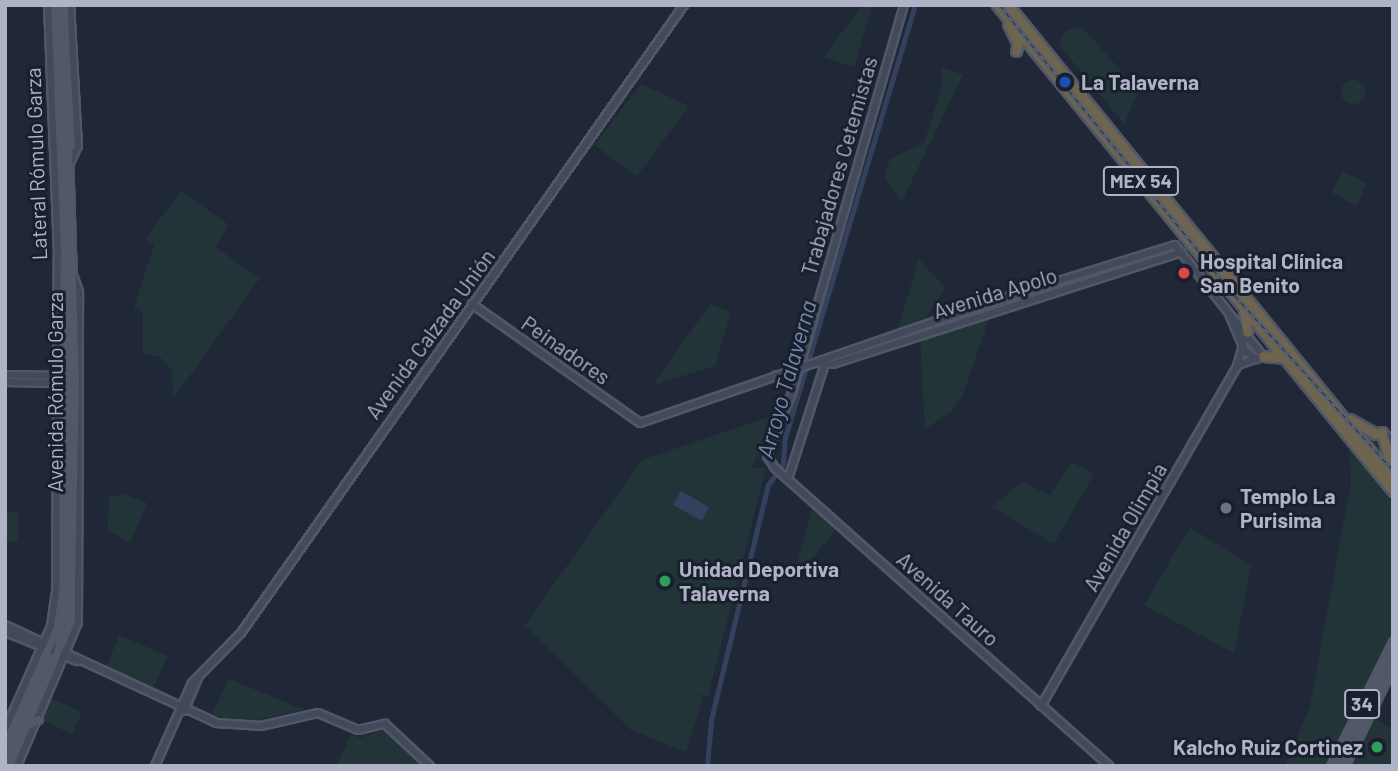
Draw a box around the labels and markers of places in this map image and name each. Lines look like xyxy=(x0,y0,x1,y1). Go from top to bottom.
place label: La Talaverna xyxy=(1081,69,1199,95)
marker: La Talaverna xyxy=(1055,72,1075,92)
place label: Hospital Clínica San Benito xyxy=(1200,248,1343,298)
marker: Hospital Clínica San Benito xyxy=(1174,263,1194,283)
place label: Templo La Purisima xyxy=(1240,483,1336,533)
marker: Templo La Purisima xyxy=(1218,500,1234,516)
place label: Unidad Deportiva Talaverna xyxy=(679,556,839,606)
marker: Unidad Deportiva Talaverna xyxy=(657,573,673,589)
place label: Kalcho Ruiz Cortinez xyxy=(1173,734,1363,760)
marker: Kalcho Ruiz Cortinez xyxy=(1369,739,1385,755)

